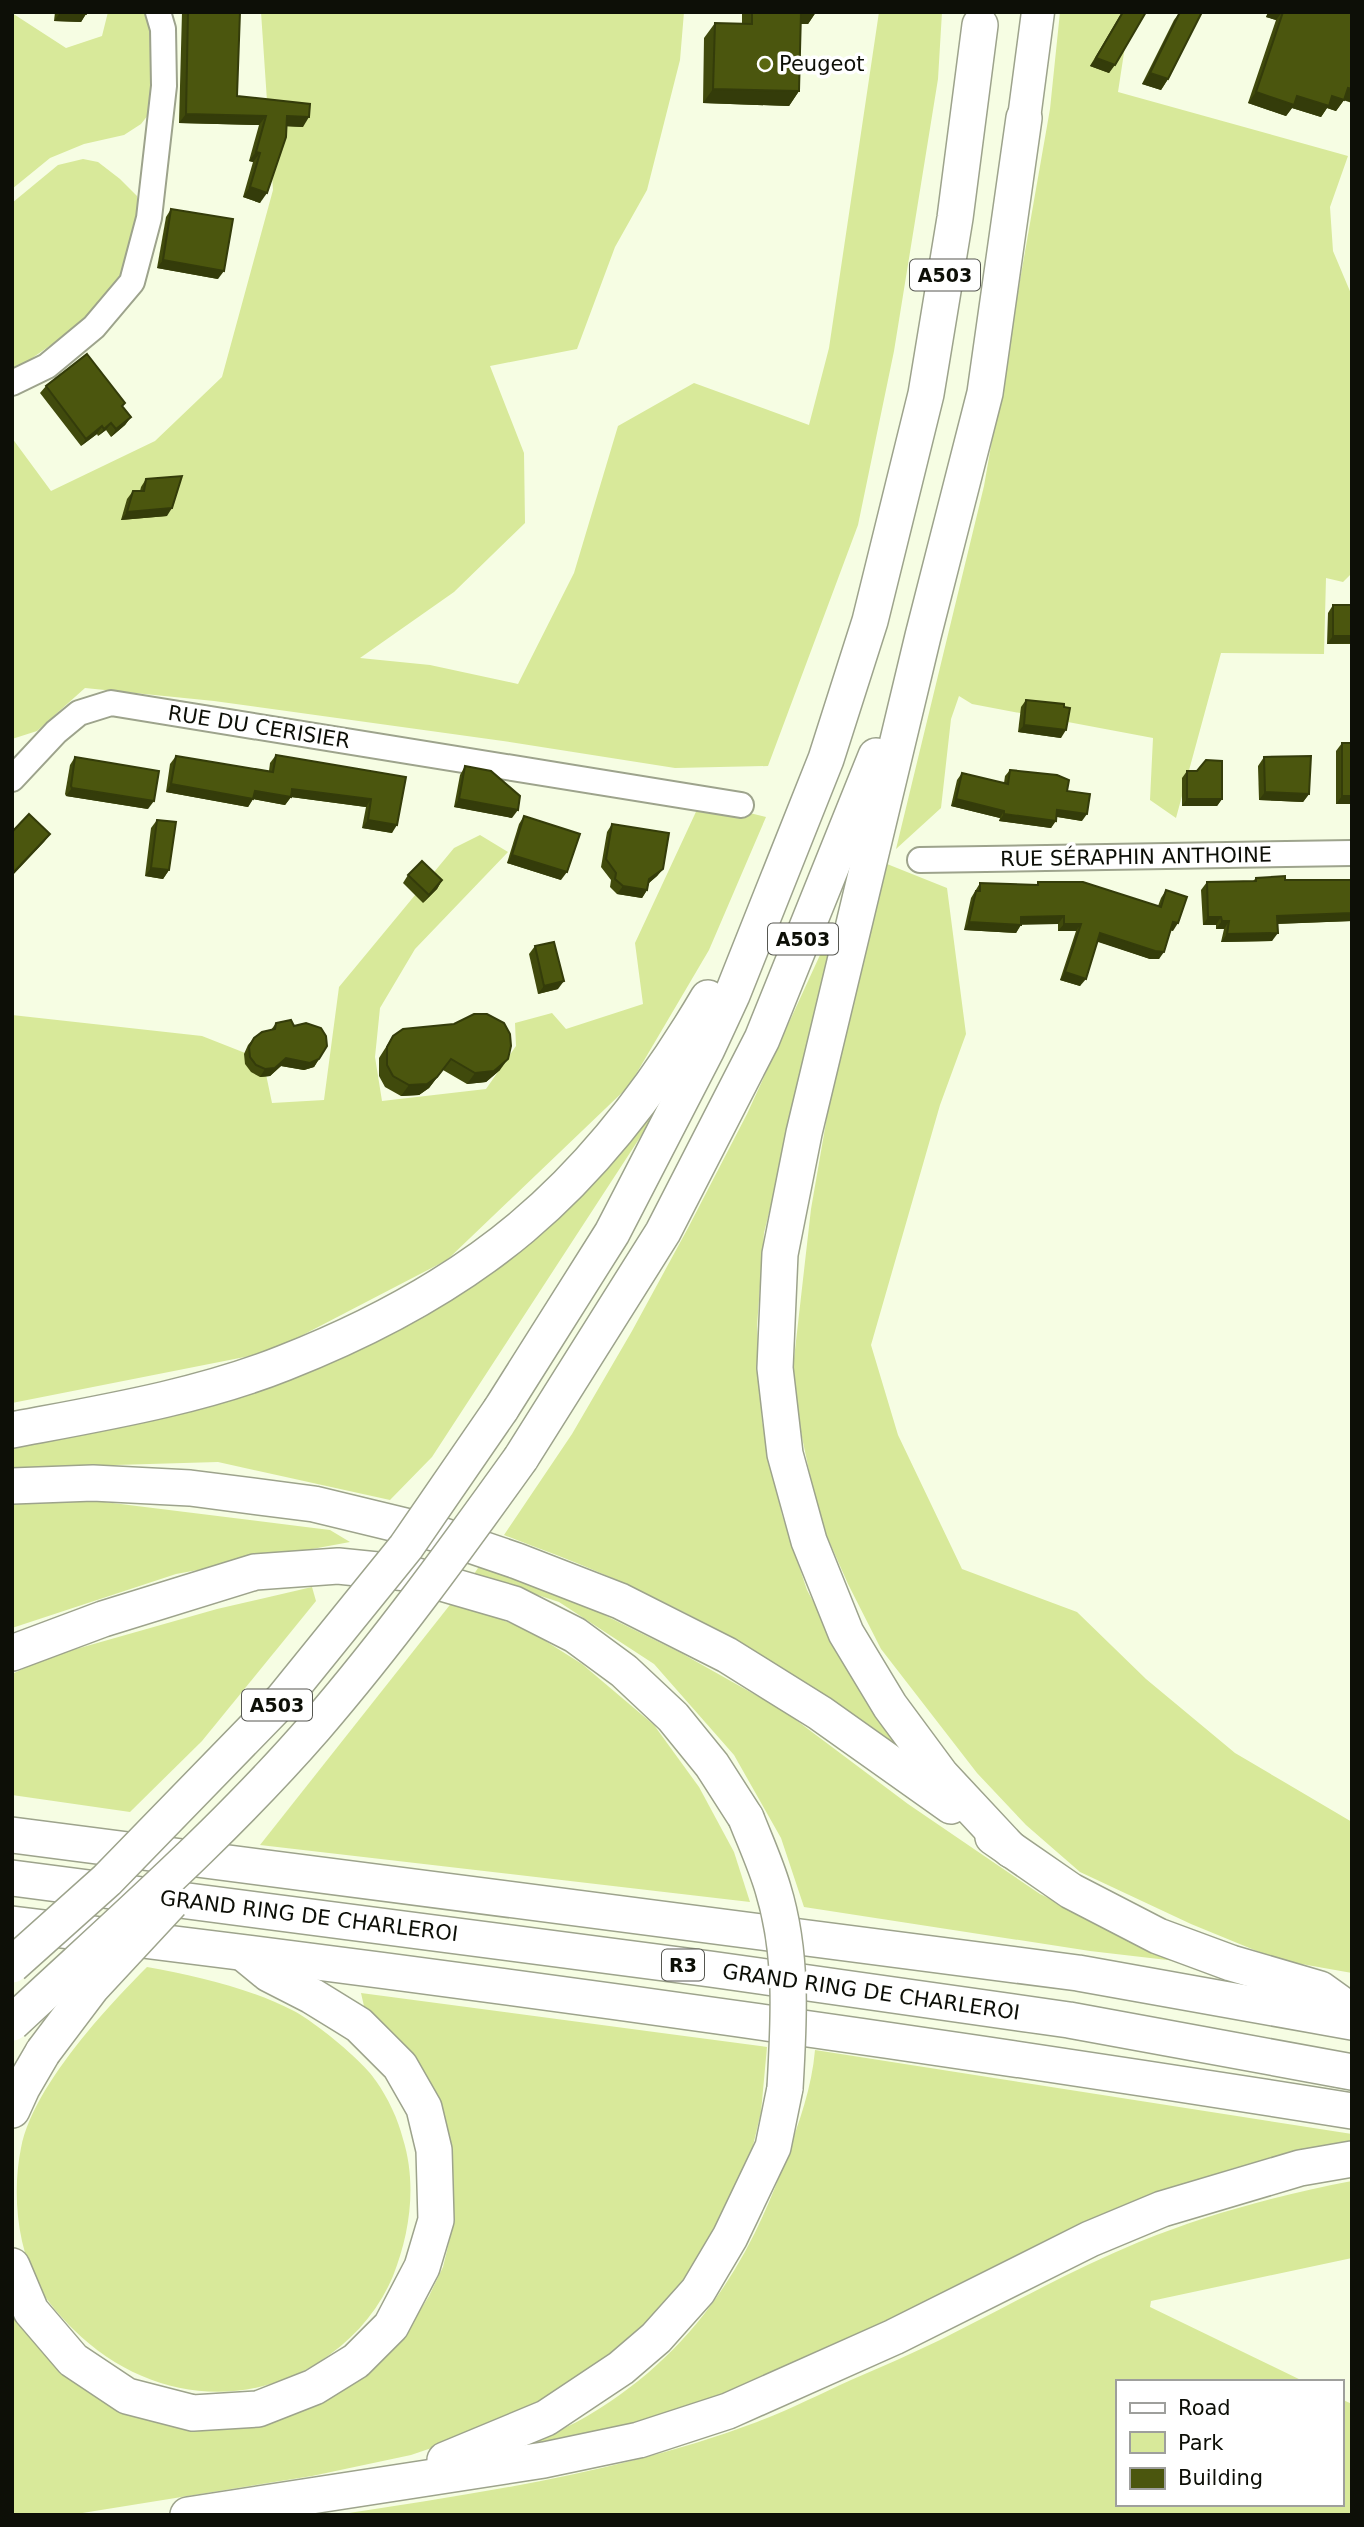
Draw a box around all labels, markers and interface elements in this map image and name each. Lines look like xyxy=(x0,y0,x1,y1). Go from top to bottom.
place label: Peugeot xyxy=(779,52,864,76)
marker: Peugeot xyxy=(757,56,773,72)
road number: A503 xyxy=(910,260,980,290)
street label: RUE DU CERISIER xyxy=(166,701,352,753)
street label: RUE SÉRAPHIN ANTHOINE xyxy=(1000,842,1272,871)
road number: A503 xyxy=(768,923,838,954)
road number: A503 xyxy=(242,1690,312,1721)
street label: GRAND RING DE CHARLEROI xyxy=(159,1886,459,1946)
road number: R3 xyxy=(662,1950,704,1980)
street label: GRAND RING DE CHARLEROI xyxy=(721,1959,1021,2025)
legend xyxy=(1116,2380,1343,2506)
text: Road xyxy=(1178,2396,1231,2420)
text: Park xyxy=(1178,2431,1224,2455)
text: Building xyxy=(1178,2466,1263,2490)

